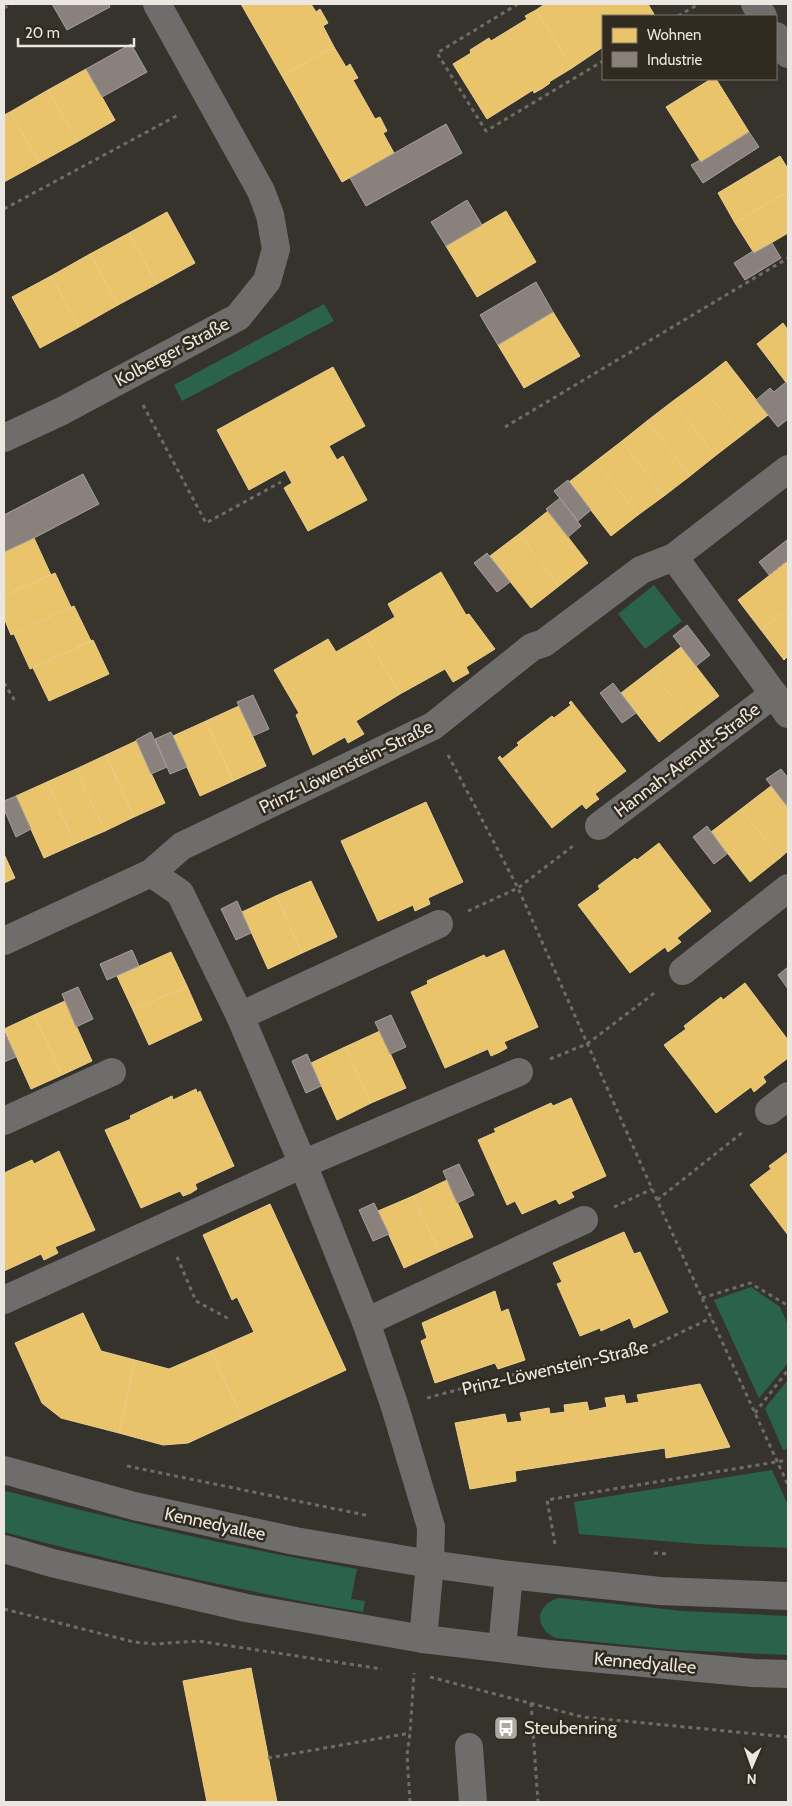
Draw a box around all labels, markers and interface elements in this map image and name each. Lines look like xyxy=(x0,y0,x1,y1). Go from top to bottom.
scale bar xyxy=(18,15,134,47)
legend xyxy=(602,15,777,80)
text: 20 m xyxy=(25,24,60,42)
text: Wohnen xyxy=(647,26,701,44)
text: Industrie xyxy=(647,51,702,69)
street label: Kolberger Straße xyxy=(111,313,233,391)
street label: Hannah-Arendt-Straße xyxy=(610,698,764,822)
street label: Prinz-Löwenstein-Straße xyxy=(256,715,436,819)
street label: Prinz-Löwenstein-Straße xyxy=(460,1336,650,1400)
street label: Kennedyallee xyxy=(163,1503,267,1545)
street label: Kennedyallee xyxy=(593,1648,697,1678)
bus stop icon: Steubenring xyxy=(493,1715,519,1741)
place label: Steubenring xyxy=(524,1717,618,1739)
north arrow xyxy=(727,1741,777,1791)
text: N xyxy=(746,1770,757,1788)

